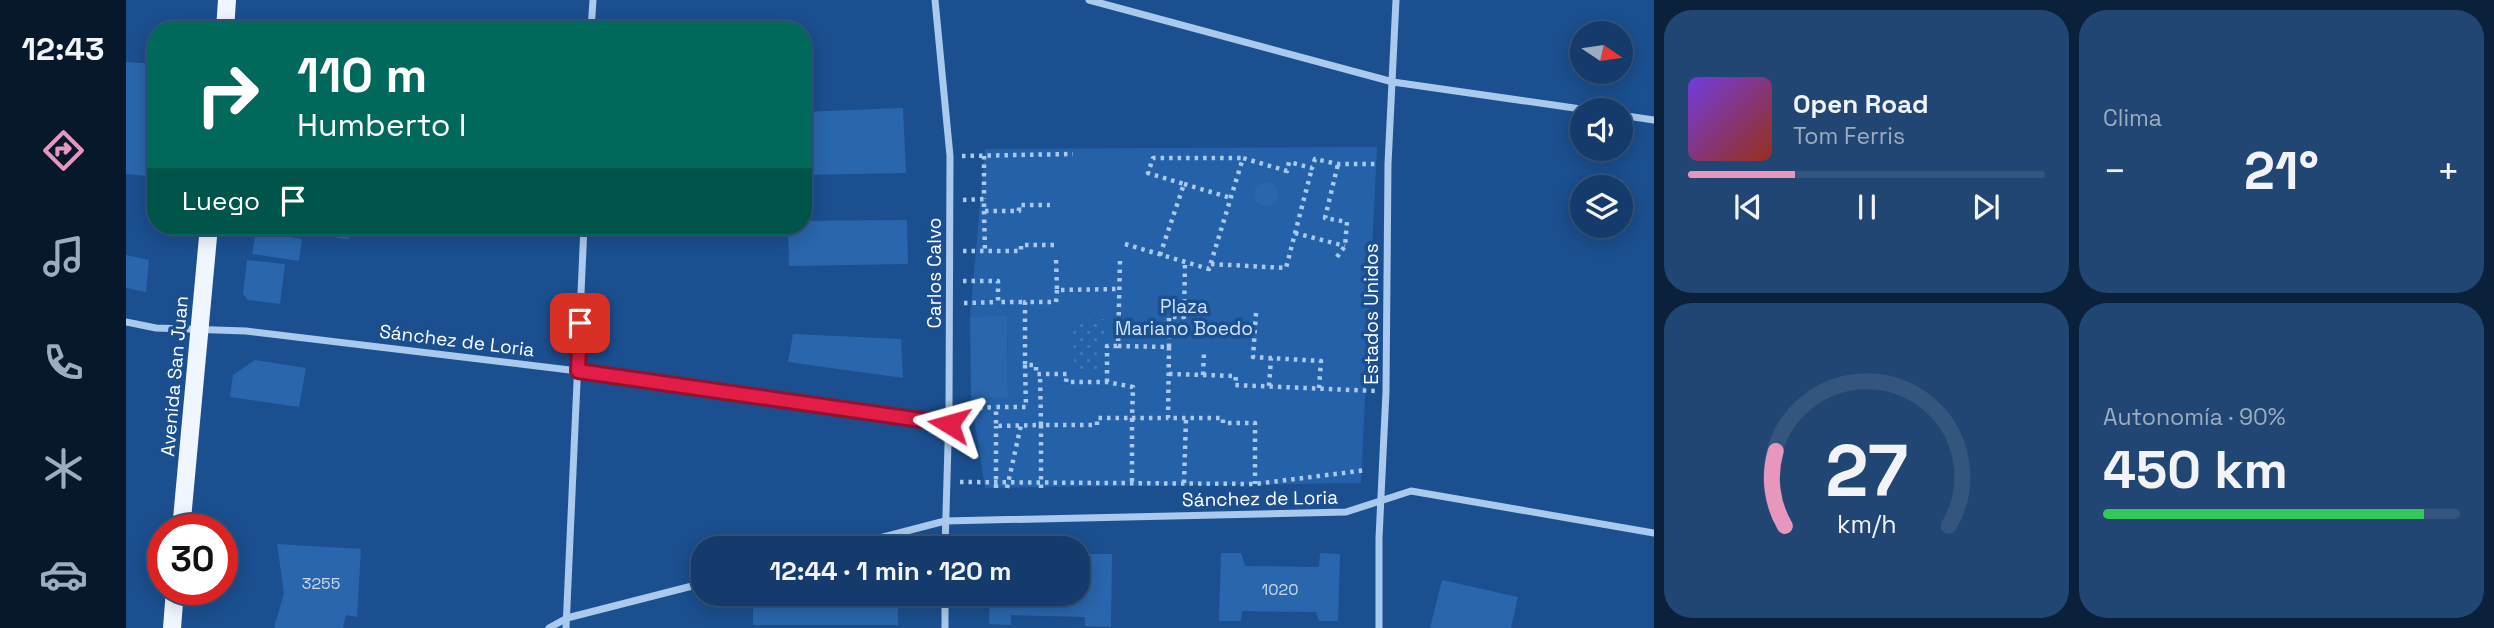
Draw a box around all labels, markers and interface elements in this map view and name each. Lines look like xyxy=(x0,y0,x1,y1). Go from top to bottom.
north arrow xyxy=(1570,21,1633,84)
map controls xyxy=(1570,21,1633,238)
text: 12:43 xyxy=(22,29,104,69)
text: 110 m xyxy=(297,44,427,106)
icon: right xyxy=(182,49,273,140)
text: Open Road xyxy=(1793,87,1929,121)
button: sound xyxy=(1570,98,1633,161)
text: Clima xyxy=(2103,103,2162,133)
text: Humberto I xyxy=(297,105,467,145)
text: Tom Ferris xyxy=(1793,121,1905,151)
icon: directions xyxy=(39,126,88,175)
text: 21° xyxy=(2244,138,2319,204)
text: − xyxy=(2103,147,2127,195)
text: + xyxy=(2436,147,2460,195)
button: layers xyxy=(1570,175,1633,238)
icon: arrive xyxy=(274,182,312,220)
text: Luego xyxy=(182,184,260,218)
icon: previous xyxy=(1729,188,1767,226)
icon: pause xyxy=(1848,188,1886,226)
icon: next xyxy=(1967,188,2005,226)
street label: Carlos Calvo xyxy=(922,218,947,328)
icon: music xyxy=(39,232,88,281)
street label: Estados Unidos xyxy=(1359,243,1384,385)
pin xyxy=(550,293,610,353)
park label: Plaza Mariano Boedo xyxy=(1115,294,1253,341)
street label: Avenida San Juan xyxy=(155,295,194,457)
icon: arrive xyxy=(561,304,599,342)
street label: Sánchez de Loria xyxy=(378,319,536,362)
icon: phone xyxy=(39,338,88,387)
position arrow xyxy=(912,387,986,461)
text: Autonomía · 90% xyxy=(2103,402,2286,432)
text: 27 xyxy=(1825,425,1908,518)
text: 450 km xyxy=(2103,437,2288,503)
icon: climate xyxy=(39,444,88,493)
street label: Sánchez de Loria xyxy=(1182,485,1338,512)
text: km/h xyxy=(1837,508,1896,540)
speed limit sign: 30 xyxy=(147,514,238,605)
icon: car xyxy=(39,550,88,599)
text: 12:44 · 1 min · 120 m xyxy=(769,554,1012,588)
house number: 3255 xyxy=(302,573,340,594)
house number: 1020 xyxy=(1262,579,1298,600)

